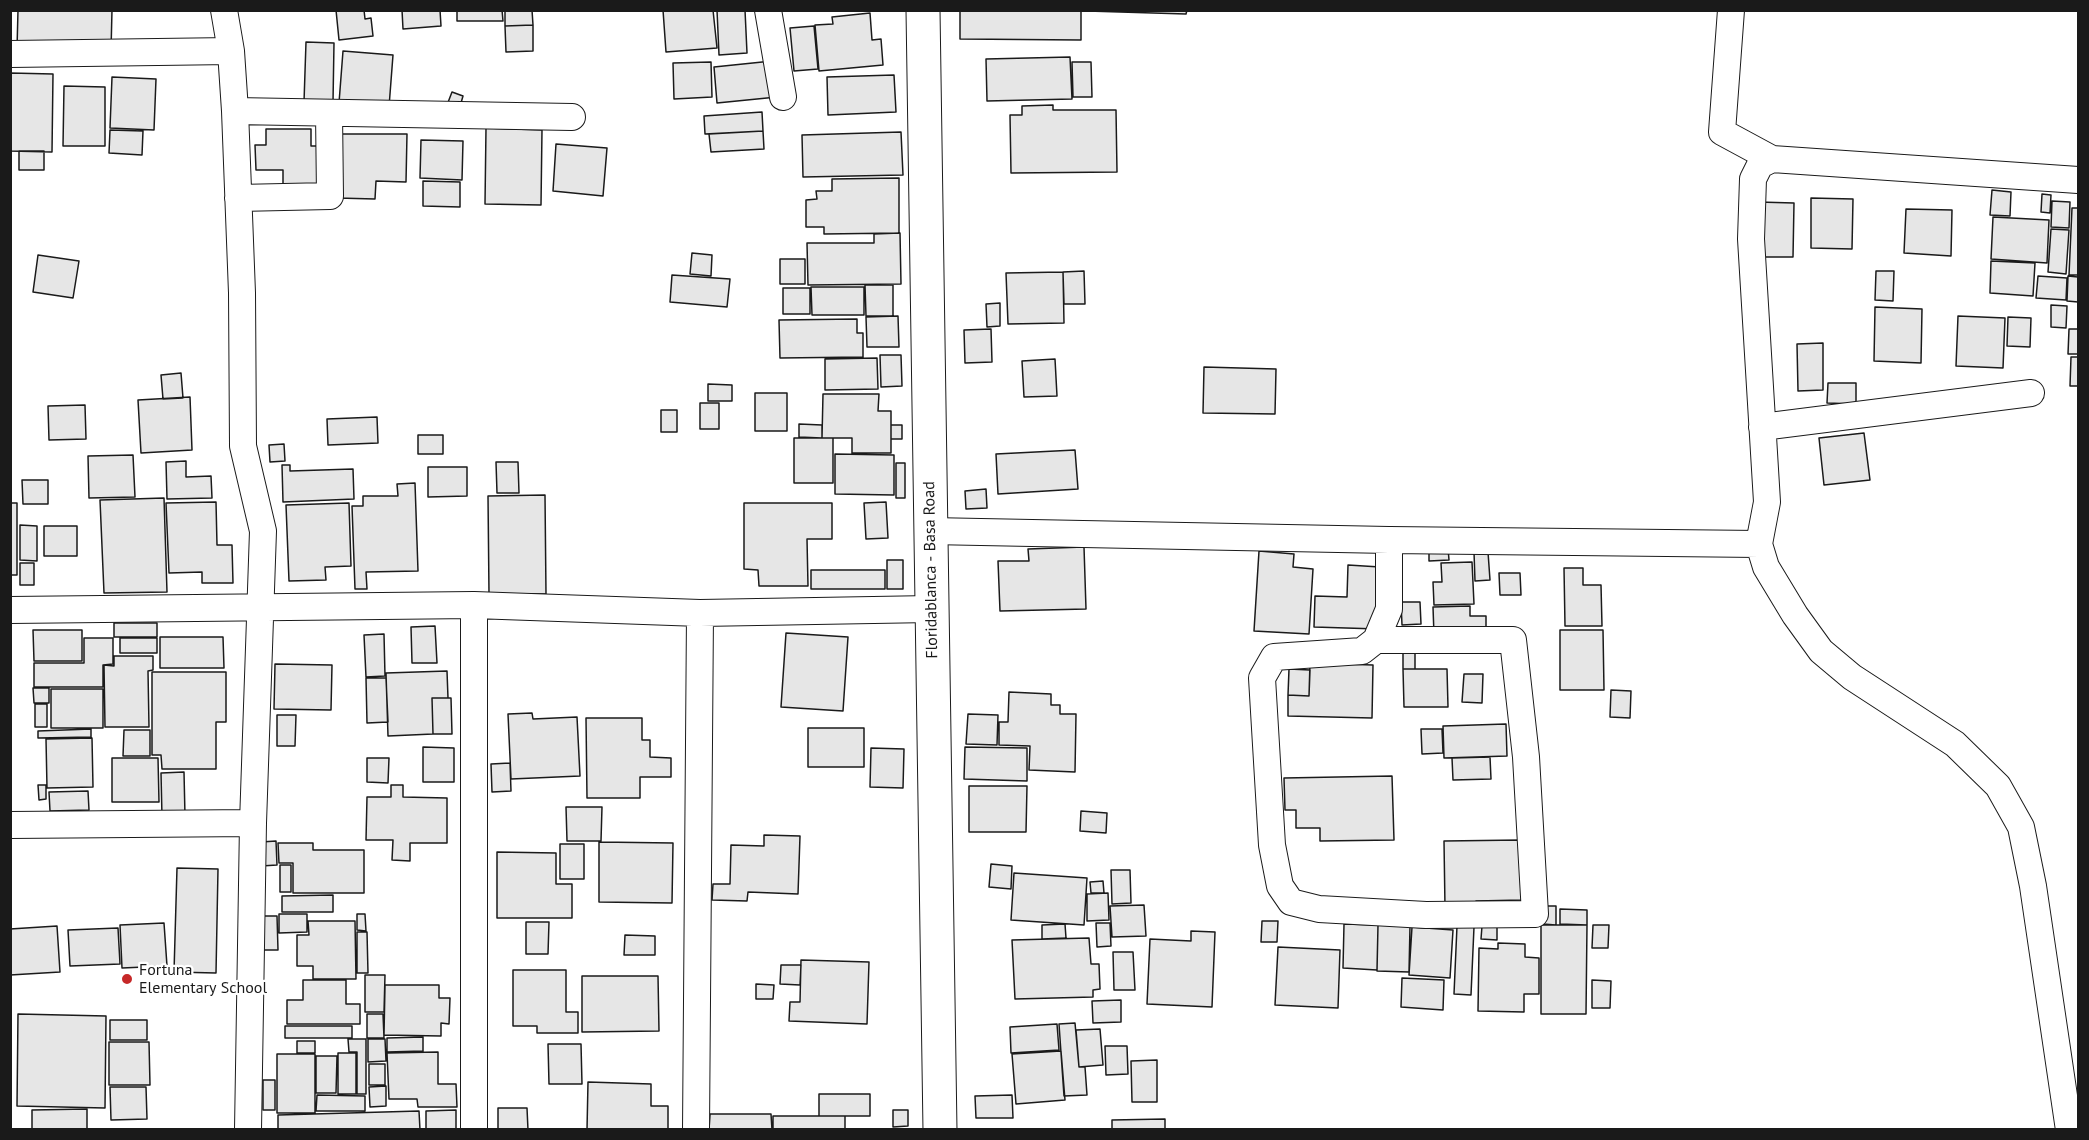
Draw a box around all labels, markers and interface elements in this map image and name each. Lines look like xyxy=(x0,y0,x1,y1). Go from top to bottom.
street label: Floridablanca - Basa Road xyxy=(920,481,942,659)
place label: Fortuna Elementary School xyxy=(139,960,267,998)
marker: Fortuna Elementary School xyxy=(120,972,134,986)

